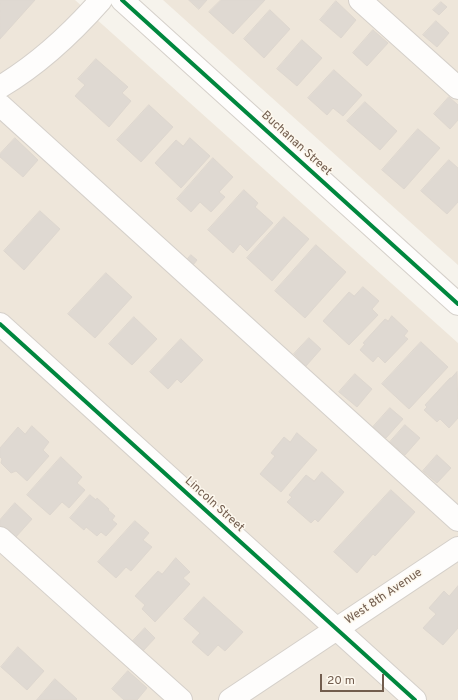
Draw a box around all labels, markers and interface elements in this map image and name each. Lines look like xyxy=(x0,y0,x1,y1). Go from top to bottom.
street label: Buchanan Street xyxy=(258,109,334,179)
street label: Lincoln Street xyxy=(181,474,247,536)
street label: West 8th Avenue xyxy=(343,566,425,628)
scale bar xyxy=(322,666,386,692)
text: 20 m xyxy=(327,673,355,689)

